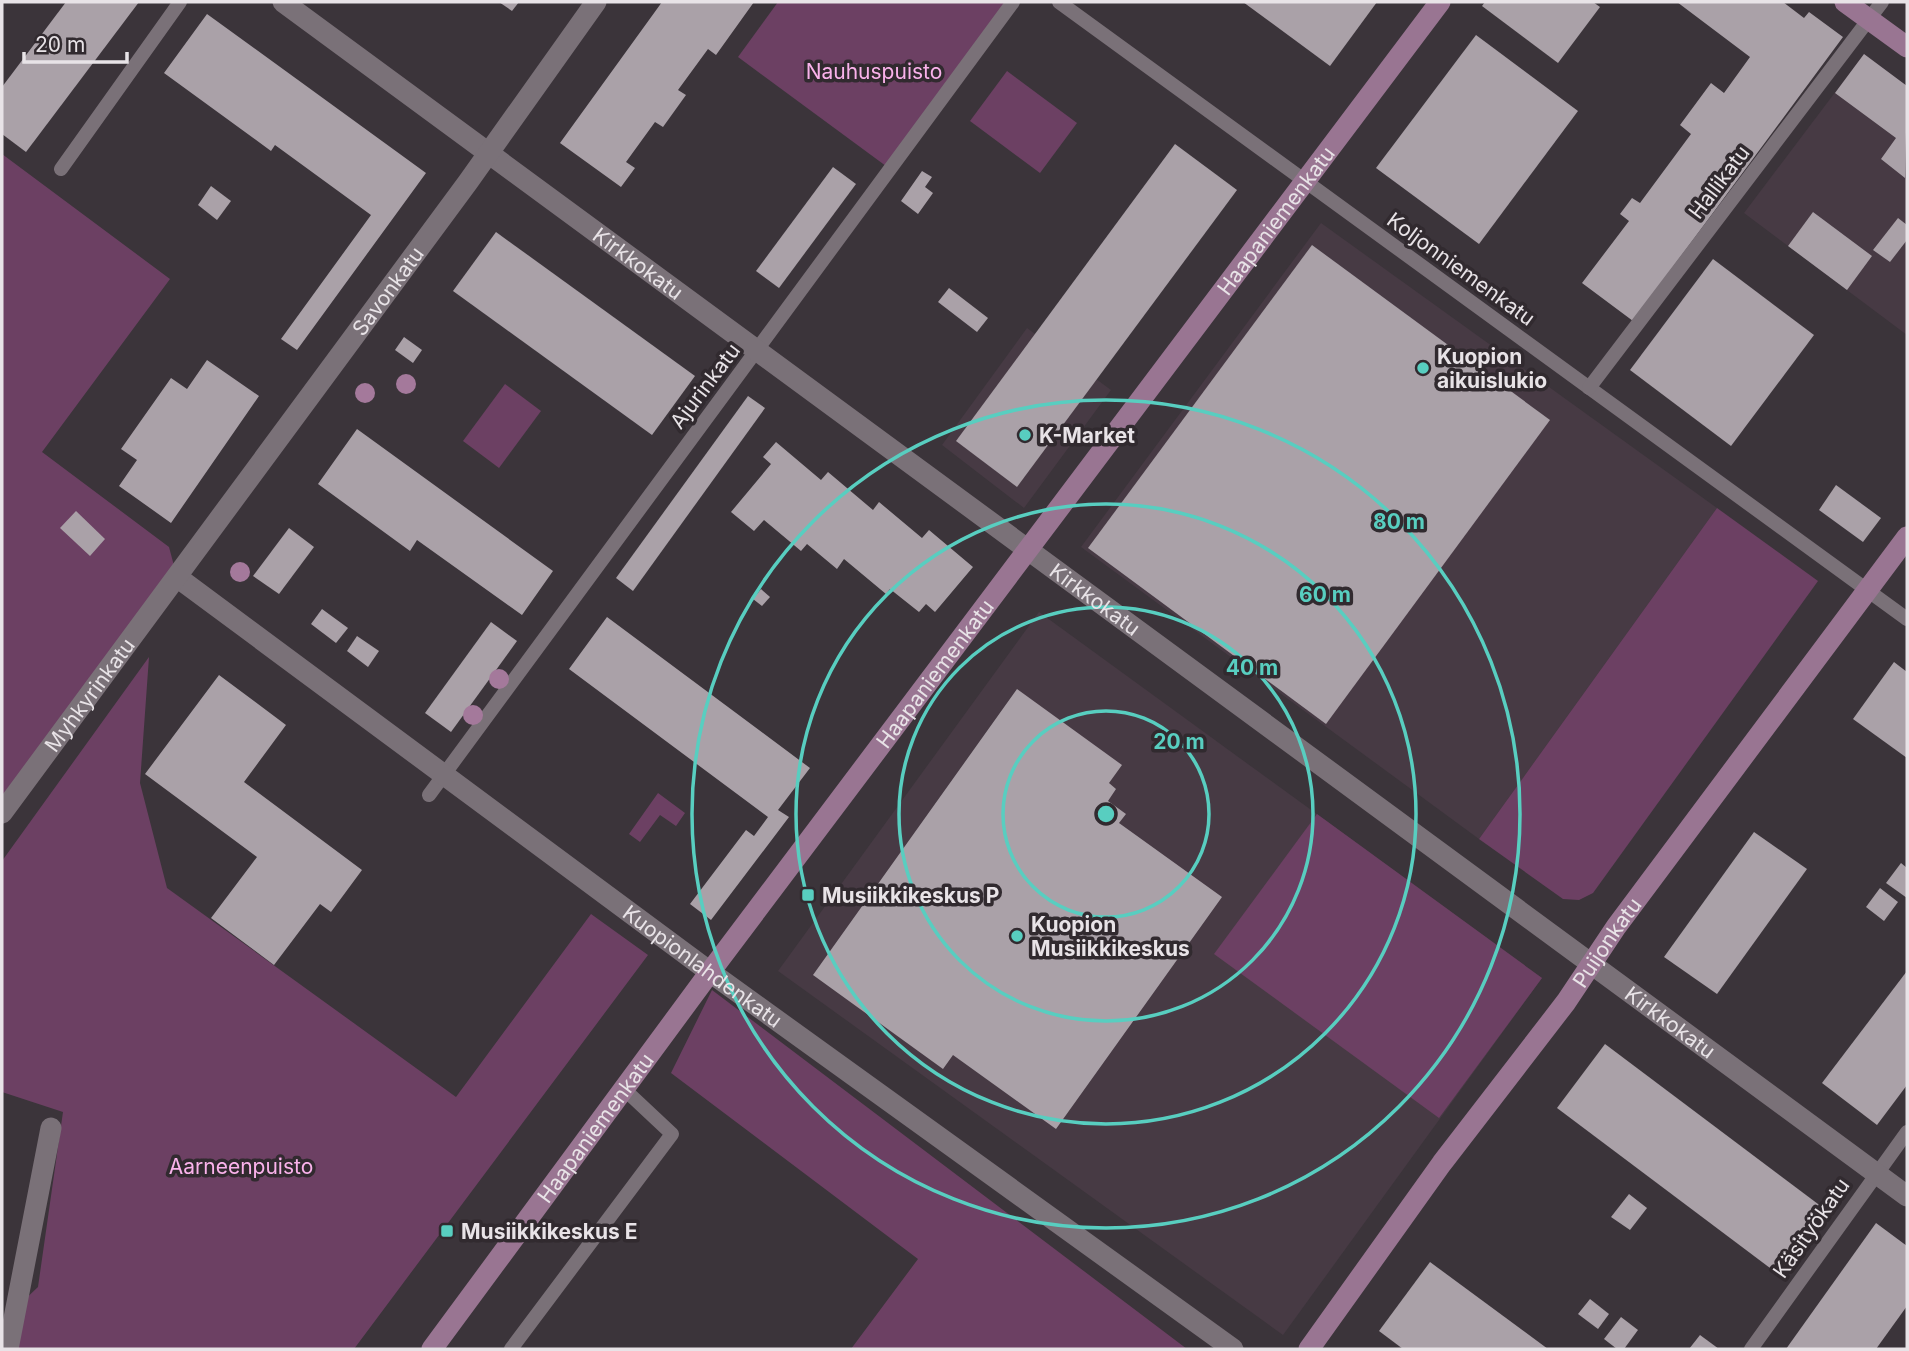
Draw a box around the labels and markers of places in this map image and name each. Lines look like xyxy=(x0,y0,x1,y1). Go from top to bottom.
place label: Kuopion aikuislukio xyxy=(1437,344,1547,393)
marker: Kuopion aikuislukio xyxy=(1415,360,1431,376)
place label: K-Market xyxy=(1039,423,1135,448)
marker: K-Market xyxy=(1017,427,1033,443)
centre of rings xyxy=(1094,802,1118,826)
place label: Musiikkikeskus P xyxy=(822,883,999,908)
marker: Musiikkikeskus P xyxy=(800,887,816,903)
place label: Kuopion Musiikkikeskus xyxy=(1031,912,1190,961)
marker: Kuopion Musiikkikeskus xyxy=(1009,928,1025,944)
place label: Musiikkikeskus E xyxy=(461,1219,638,1244)
marker: Musiikkikeskus E xyxy=(439,1223,455,1239)

